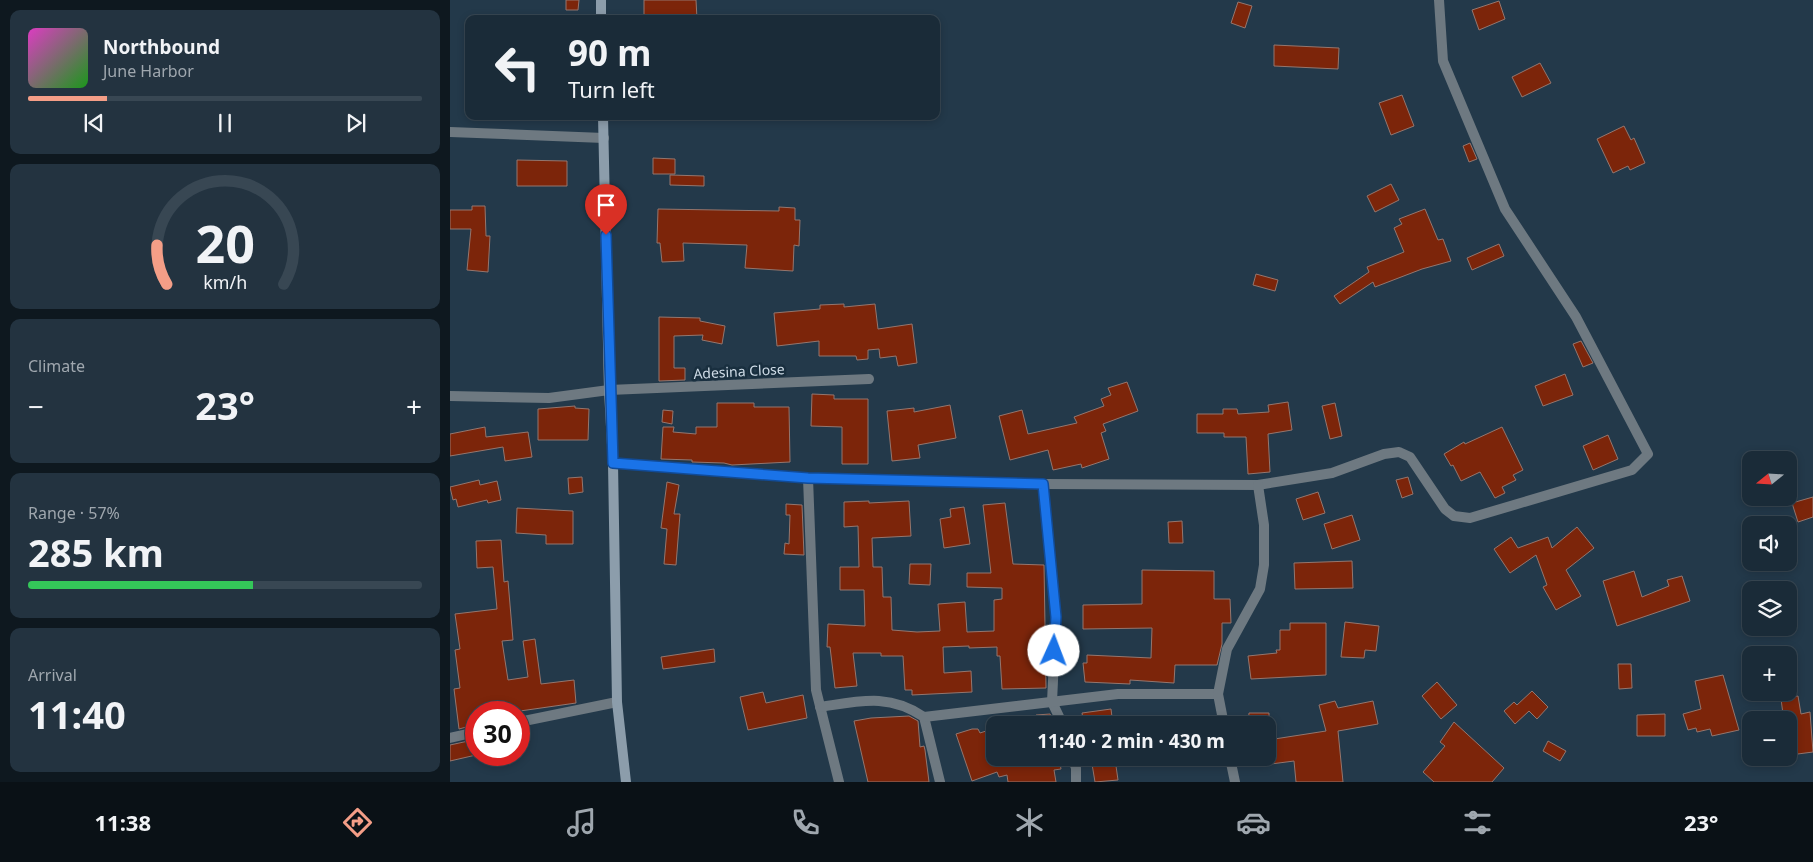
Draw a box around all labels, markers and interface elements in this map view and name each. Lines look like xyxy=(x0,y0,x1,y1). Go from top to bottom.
text: 90 m xyxy=(568,29,651,76)
text: Northbound xyxy=(103,34,220,60)
icon: left xyxy=(485,35,550,100)
text: June Harbor xyxy=(103,60,194,82)
text: Turn left xyxy=(568,74,655,104)
icon: previous xyxy=(80,109,108,137)
icon: pause xyxy=(211,109,239,137)
icon: next xyxy=(342,109,370,137)
pin xyxy=(585,184,627,235)
icon: arrive xyxy=(592,191,620,219)
text: 20 xyxy=(195,207,255,278)
text: km/h xyxy=(203,270,247,294)
text: Climate xyxy=(28,355,85,377)
street label: Adesina Close xyxy=(693,359,785,383)
text: 23° xyxy=(195,379,255,431)
text: − xyxy=(28,387,44,425)
text: + xyxy=(406,387,422,425)
north arrow xyxy=(1742,451,1798,506)
map controls xyxy=(1742,451,1797,766)
text: Range · 57% xyxy=(28,502,120,524)
button: sound xyxy=(1742,516,1797,571)
text: 285 km xyxy=(28,526,164,578)
button: layers xyxy=(1742,581,1797,636)
position arrow xyxy=(1027,624,1079,676)
button: + xyxy=(1742,646,1797,701)
text: Arrival xyxy=(28,664,77,686)
text: 11:40 xyxy=(28,688,126,740)
speed limit sign: 30 xyxy=(465,701,530,766)
button: − xyxy=(1742,711,1797,766)
text: 11:40 · 2 min · 430 m xyxy=(1037,728,1225,754)
icon: directions xyxy=(340,805,375,840)
icon: music xyxy=(564,805,599,840)
icon: phone xyxy=(788,805,823,840)
icon: climate xyxy=(1012,805,1047,840)
icon: car xyxy=(1236,805,1271,840)
icon: filters xyxy=(1460,805,1495,840)
text: 11:38 xyxy=(94,807,151,837)
text: 23° xyxy=(1684,807,1718,837)

